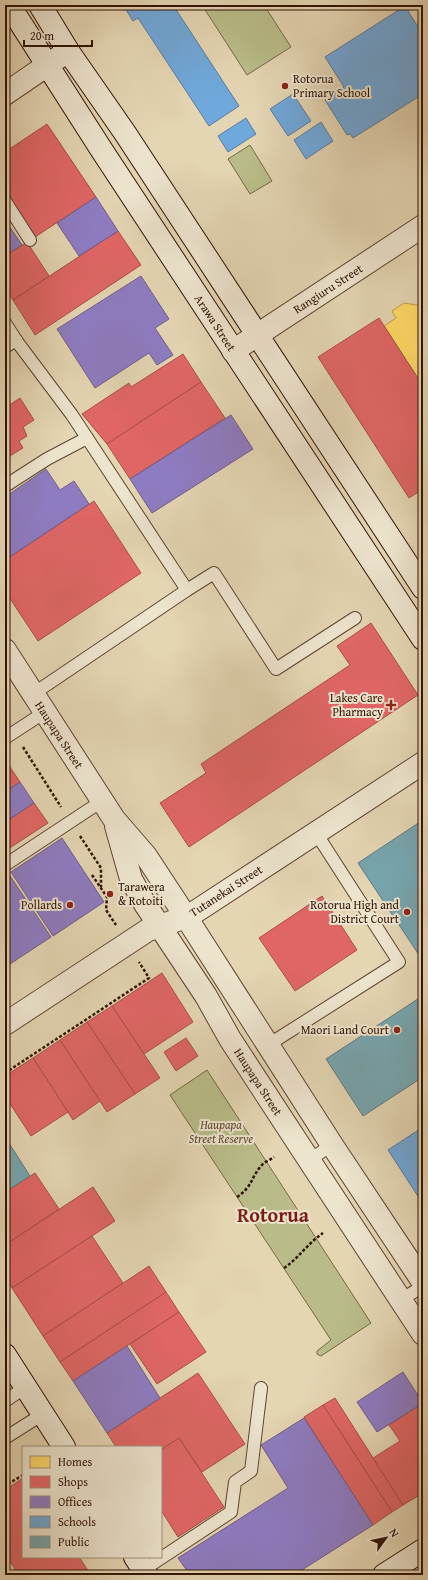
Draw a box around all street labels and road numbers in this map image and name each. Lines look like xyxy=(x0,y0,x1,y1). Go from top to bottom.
street label: Rangiuru Street xyxy=(290,259,366,317)
street label: Arawa Street xyxy=(191,291,241,355)
street label: Haupapa Street xyxy=(31,698,88,772)
street label: Tutanekai Street xyxy=(186,860,266,920)
street label: Haupapa Street xyxy=(230,1045,287,1119)

